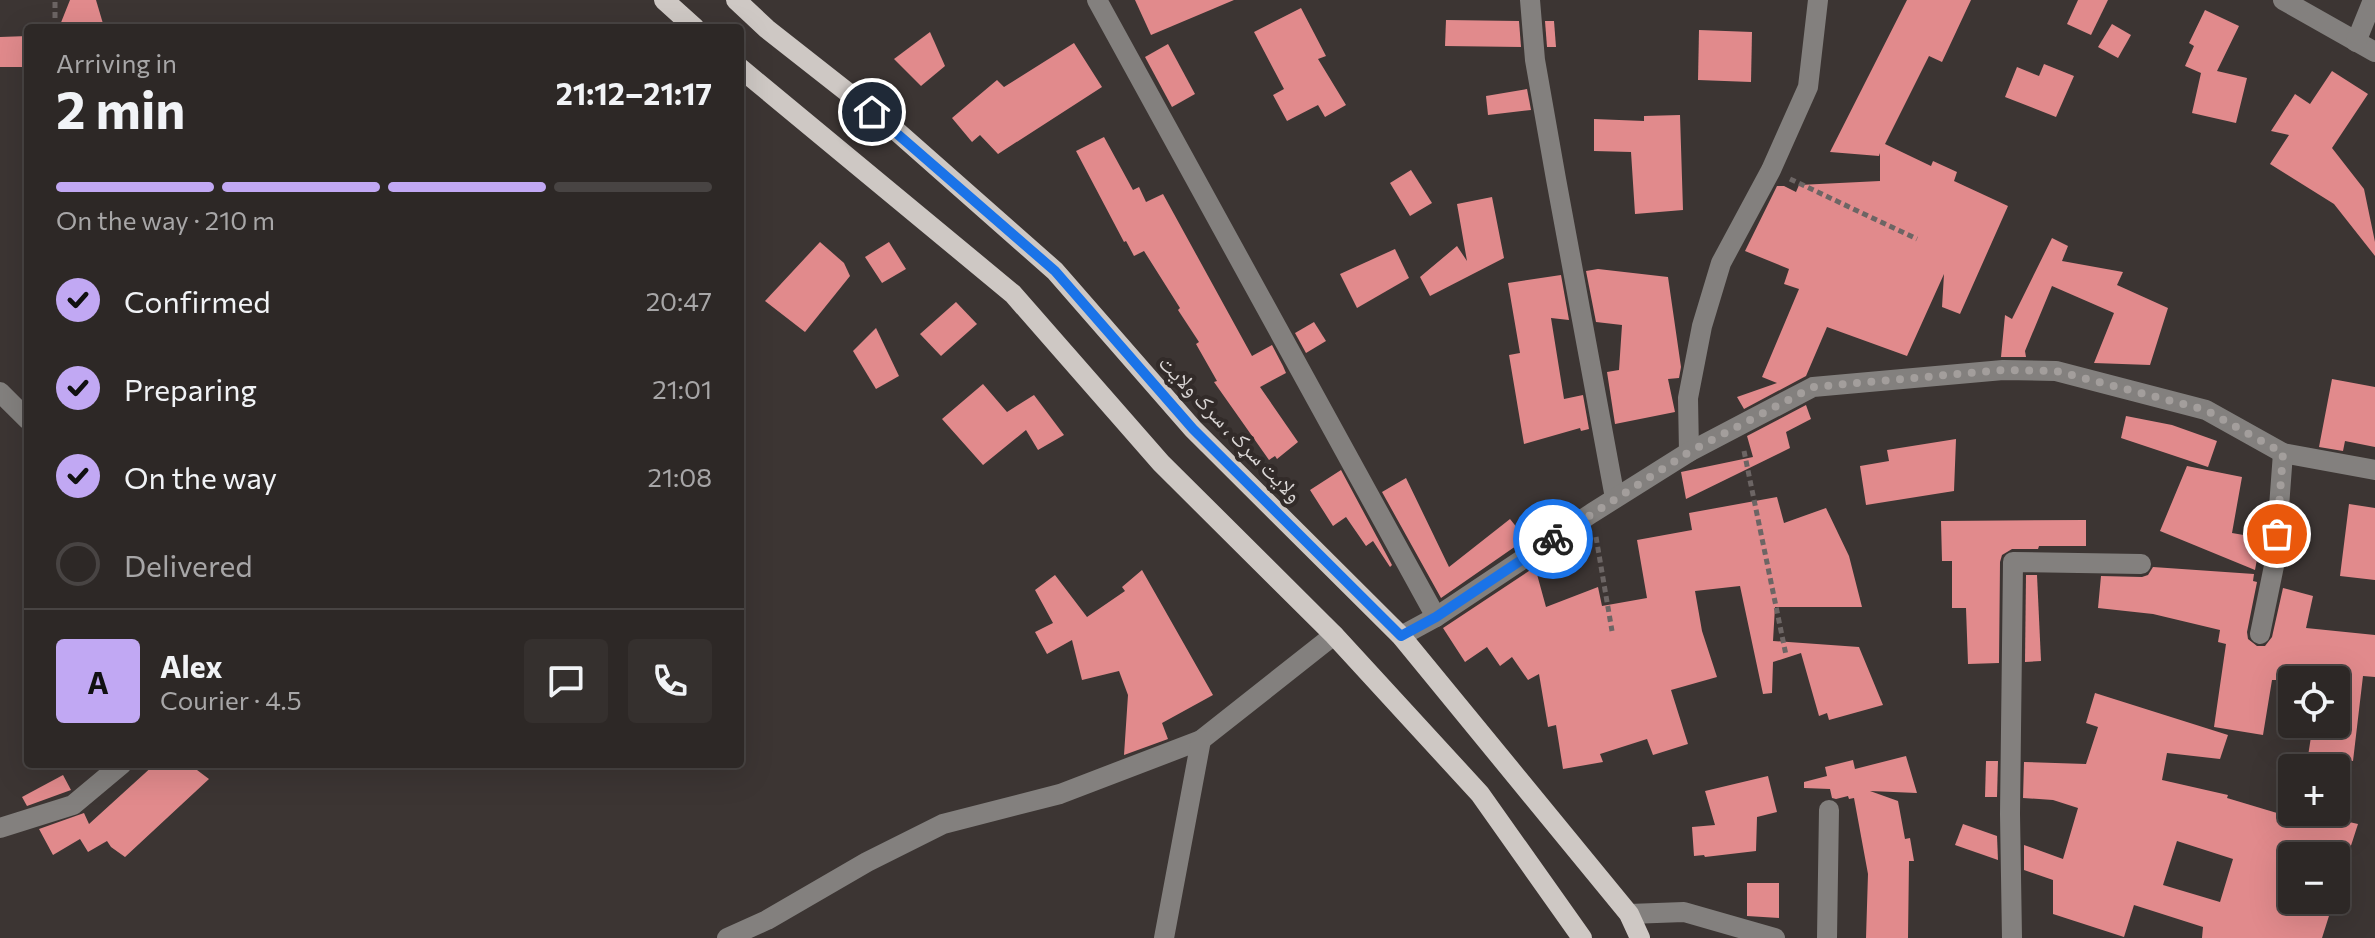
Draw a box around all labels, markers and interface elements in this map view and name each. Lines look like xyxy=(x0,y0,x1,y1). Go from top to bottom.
text: Arriving in xyxy=(56,47,177,78)
text: 21:12–21:17 xyxy=(556,74,712,111)
text: 2 min xyxy=(56,76,185,140)
pin xyxy=(838,78,906,146)
icon: home xyxy=(850,90,894,134)
text: On the way · 210 m xyxy=(56,204,275,235)
icon: check xyxy=(56,278,100,322)
text: Confirmed xyxy=(124,282,271,319)
text: 20:47 xyxy=(646,285,712,316)
street label: ولایت سړک ، سرک ولایت xyxy=(1153,349,1308,508)
icon: check xyxy=(56,366,100,410)
text: Preparing xyxy=(124,370,257,407)
text: 21:01 xyxy=(652,373,712,404)
icon: check xyxy=(56,454,100,498)
text: On the way xyxy=(124,458,277,495)
text: 21:08 xyxy=(648,461,712,492)
courier xyxy=(1513,499,1593,579)
pin xyxy=(2243,500,2311,568)
icon: bag xyxy=(2255,512,2299,556)
icon: bike xyxy=(1531,517,1575,561)
text: Delivered xyxy=(124,546,253,583)
button: chat xyxy=(524,639,608,723)
button: phone xyxy=(628,639,712,723)
text: Alex xyxy=(160,647,223,684)
text: A xyxy=(87,663,109,700)
map controls xyxy=(2278,666,2350,914)
button: locate xyxy=(2278,666,2350,738)
text: Courier · 4.5 xyxy=(160,684,302,715)
button: + xyxy=(2278,754,2350,826)
button: − xyxy=(2278,842,2350,914)

